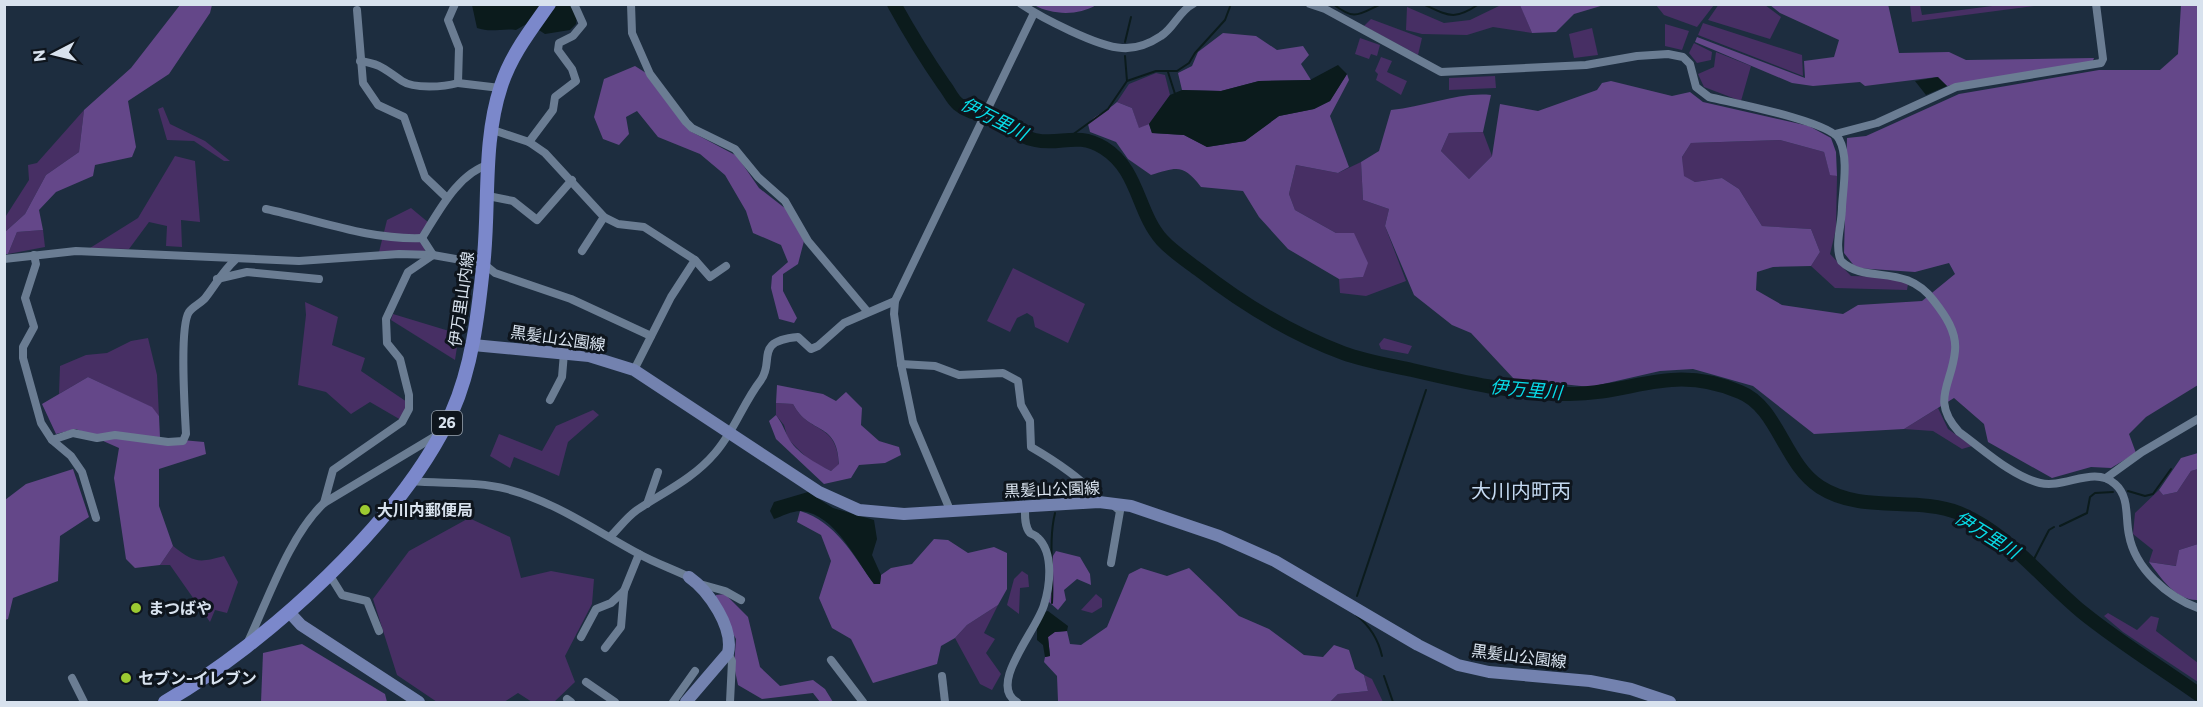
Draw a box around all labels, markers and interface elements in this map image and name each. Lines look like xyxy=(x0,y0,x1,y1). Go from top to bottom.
north arrow xyxy=(24,24,84,84)
text: N xyxy=(28,49,49,63)
water label: 伊万里川 xyxy=(957,92,1033,145)
street label: 伊万里山内線 xyxy=(444,250,477,348)
street label: 黒髪山公園線 xyxy=(509,321,607,354)
water label: 伊万里川 xyxy=(1489,375,1565,403)
road number: 26 xyxy=(432,411,462,435)
street label: 黒髪山公園線 xyxy=(1004,477,1100,500)
district label: 大川内町丙 xyxy=(1471,478,1571,502)
place label: 大川内郵便局 xyxy=(377,500,473,519)
marker: 大川内郵便局 xyxy=(358,503,372,517)
water label: 伊万里川 xyxy=(1951,506,2026,564)
place label: まつばや xyxy=(148,598,212,617)
marker: まつばや xyxy=(129,601,143,615)
street label: 黒髪山公園線 xyxy=(1470,640,1568,671)
place label: セブン-イレブン xyxy=(138,668,257,687)
marker: セブン-イレブン xyxy=(119,671,133,685)

